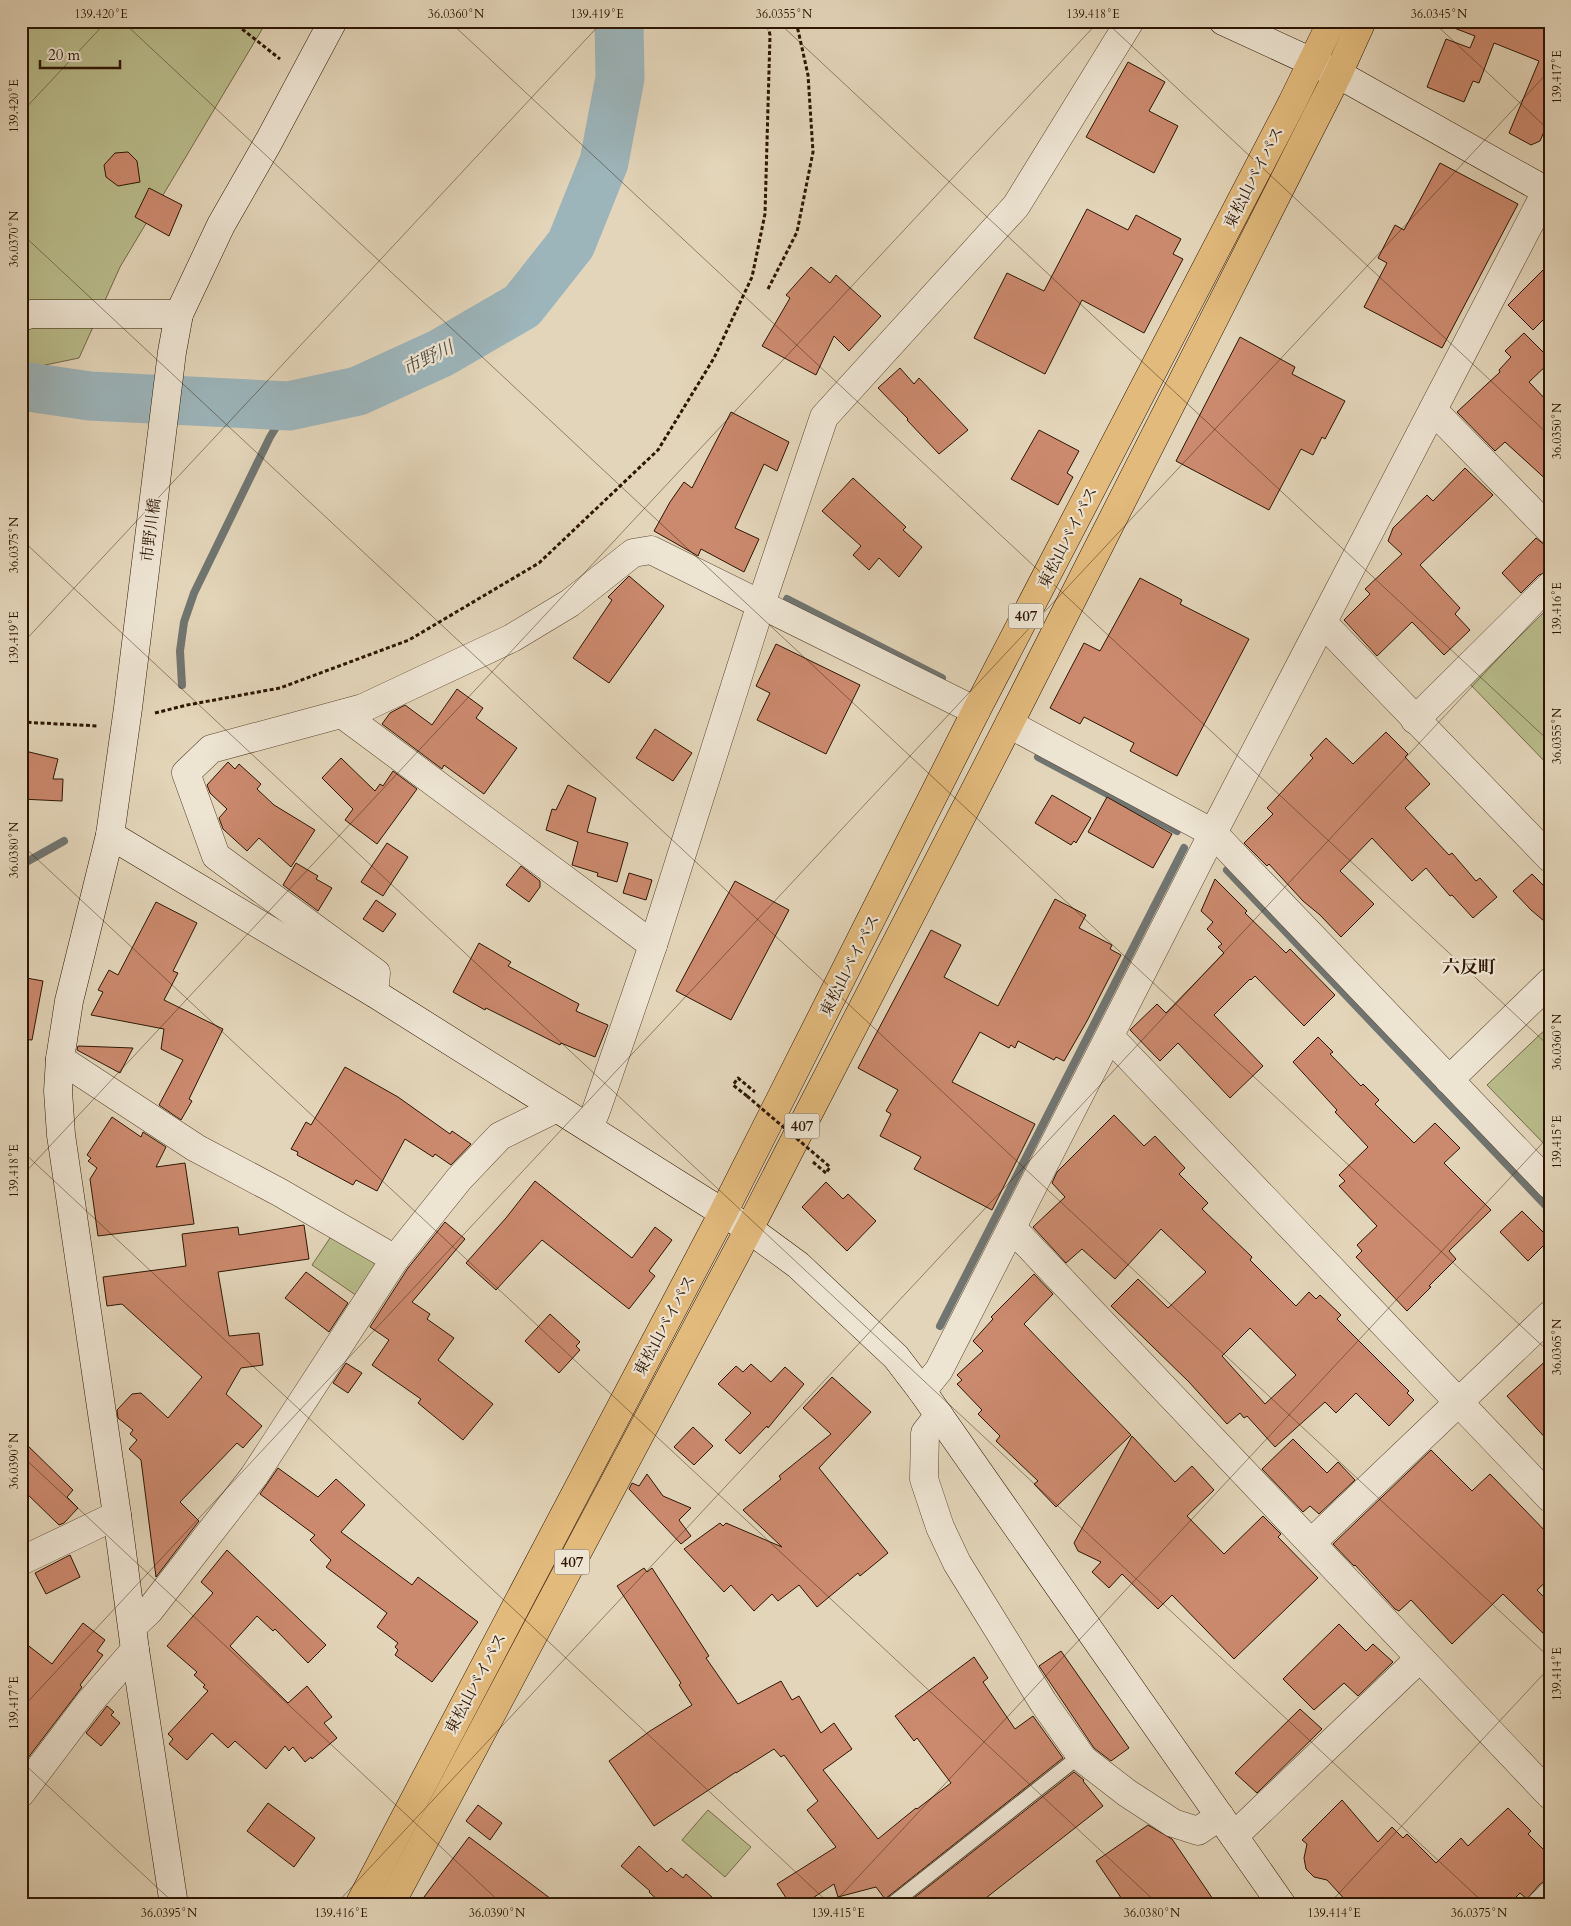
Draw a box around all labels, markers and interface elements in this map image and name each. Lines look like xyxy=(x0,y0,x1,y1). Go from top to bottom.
text: 139.420°E xyxy=(74,6,128,22)
text: 36.0360°N xyxy=(428,6,485,22)
text: 139.419°E xyxy=(570,6,624,22)
text: 36.0355°N xyxy=(756,6,813,22)
text: 139.418°E xyxy=(1066,6,1120,22)
text: 36.0345°N xyxy=(1411,6,1468,22)
scale bar xyxy=(40,38,120,70)
text: 20 m xyxy=(48,45,80,65)
text: 139.417°E xyxy=(1549,50,1565,104)
text: 139.420°E xyxy=(6,79,22,133)
street label: 東松山バイパス xyxy=(1219,123,1289,232)
text: 36.0370°N xyxy=(6,210,22,267)
water label: 市野川 xyxy=(398,335,460,382)
text: 36.0350°N xyxy=(1549,402,1565,459)
street label: 東松山バイパス xyxy=(1033,483,1103,592)
street label: 市野川橋 xyxy=(136,497,166,563)
text: 36.0375°N xyxy=(6,516,22,573)
text: 139.416°E xyxy=(1549,582,1565,636)
road number: 407 xyxy=(1008,604,1044,628)
text: 139.419°E xyxy=(6,611,22,665)
text: 36.0355°N xyxy=(1549,707,1565,764)
text: 36.0380°N xyxy=(6,821,22,878)
street label: 東松山バイパス xyxy=(815,911,885,1020)
district label: 六反町 xyxy=(1442,955,1496,980)
text: 36.0360°N xyxy=(1549,1013,1565,1070)
road number: 407 xyxy=(784,1114,820,1138)
text: 139.415°E xyxy=(1549,1115,1565,1169)
text: 139.418°E xyxy=(6,1144,22,1198)
street label: 東松山バイパス xyxy=(629,1271,701,1380)
text: 36.0365°N xyxy=(1549,1318,1565,1375)
text: 36.0390°N xyxy=(6,1432,22,1489)
road number: 407 xyxy=(554,1550,590,1574)
street label: 東松山バイパス xyxy=(440,1629,512,1738)
text: 139.414°E xyxy=(1549,1647,1565,1701)
text: 139.417°E xyxy=(6,1676,22,1730)
text: 36.0395°N xyxy=(141,1905,198,1921)
text: 139.416°E xyxy=(314,1905,368,1921)
text: 36.0390°N xyxy=(469,1905,526,1921)
text: 139.415°E xyxy=(811,1905,865,1921)
text: 36.0380°N xyxy=(1124,1905,1181,1921)
text: 139.414°E xyxy=(1307,1905,1361,1921)
text: 36.0375°N xyxy=(1451,1905,1508,1921)

